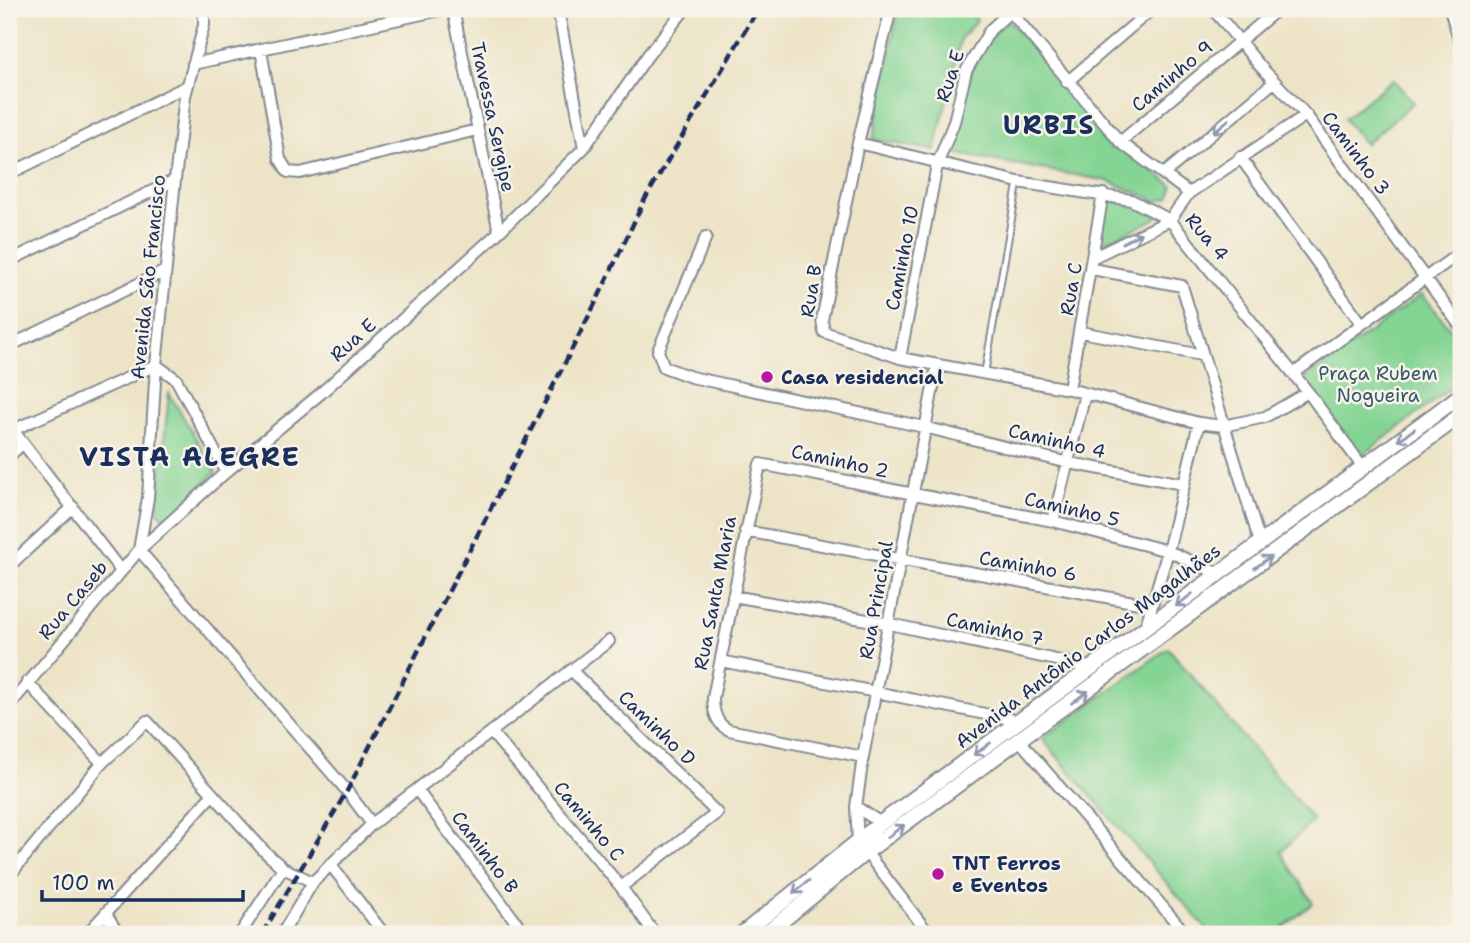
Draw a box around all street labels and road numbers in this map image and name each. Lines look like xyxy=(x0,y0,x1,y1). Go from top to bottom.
street label: Caminho 9 xyxy=(1126,35,1218,117)
street label: Travessa Sergipe xyxy=(465,40,521,194)
street label: Rua E xyxy=(930,47,970,105)
street label: Caminho 3 xyxy=(1316,106,1396,200)
street label: Avenida São Francisco xyxy=(125,173,171,381)
street label: Caminho 10 xyxy=(880,203,924,313)
street label: Rua 4 xyxy=(1180,208,1234,266)
street label: Rua C xyxy=(1054,261,1088,317)
street label: Rua B xyxy=(795,263,827,319)
street label: Rua E xyxy=(325,313,381,367)
street label: Caminho 4 xyxy=(1006,418,1108,464)
street label: Caminho 2 xyxy=(789,438,891,484)
street label: Caminho 5 xyxy=(1022,486,1122,532)
street label: Rua Santa Maria xyxy=(688,514,742,672)
street label: Rua Principal xyxy=(853,538,899,661)
street label: Avenida Antônio Carlos Magalhães xyxy=(950,538,1226,754)
street label: Caminho 6 xyxy=(977,545,1079,587)
street label: Rua Caseb xyxy=(33,555,113,645)
street label: Caminho 7 xyxy=(944,606,1046,652)
street label: Caminho D xyxy=(613,685,701,771)
street label: Caminho C xyxy=(548,776,630,866)
street label: Caminho B xyxy=(446,806,524,898)

